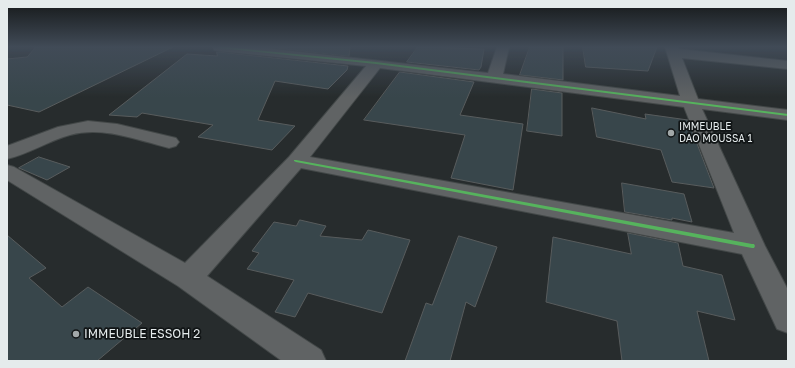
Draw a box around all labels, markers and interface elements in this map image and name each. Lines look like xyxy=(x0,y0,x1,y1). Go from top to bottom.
place label: IMMEUBLE DAO MOUSSA 1 xyxy=(679,121,752,144)
marker: IMMEUBLE DAO MOUSSA 1 xyxy=(666,128,676,138)
place label: IMMEUBLE ESSOH 2 xyxy=(84,327,200,341)
marker: IMMEUBLE ESSOH 2 xyxy=(71,329,81,339)

